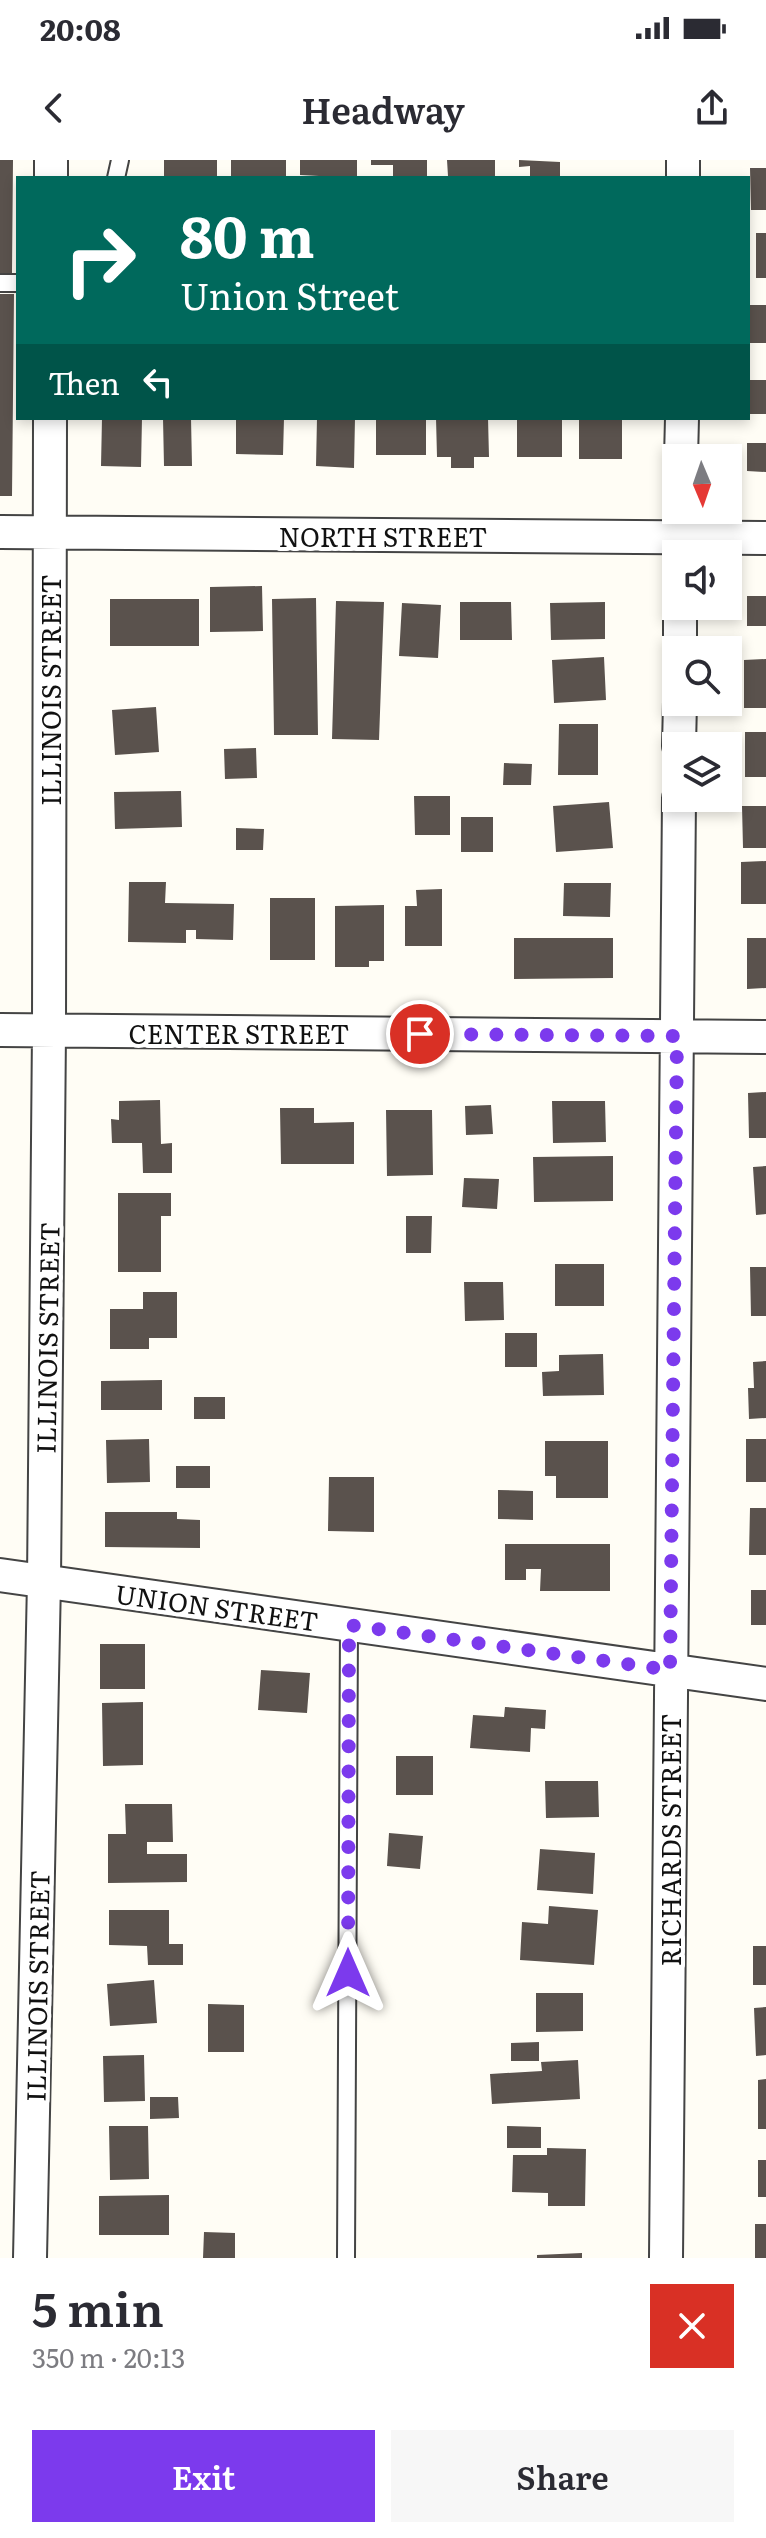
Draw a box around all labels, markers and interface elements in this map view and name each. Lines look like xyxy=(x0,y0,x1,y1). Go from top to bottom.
text: 20:08 xyxy=(40,6,121,50)
text: Headway xyxy=(301,82,465,135)
icon: back xyxy=(32,86,76,130)
icon: share xyxy=(690,86,734,130)
text: 80 m xyxy=(180,192,315,275)
icon: right xyxy=(48,208,152,312)
text: Union Street xyxy=(180,268,399,321)
text: Then xyxy=(48,360,120,404)
icon: left xyxy=(136,360,180,404)
north arrow xyxy=(662,444,742,524)
map controls xyxy=(662,444,742,812)
street label: NORTH STREET xyxy=(279,516,487,555)
button: sound xyxy=(662,540,742,620)
street label: ILLINOIS STREET xyxy=(30,574,69,806)
button: search xyxy=(662,636,742,716)
button: layers xyxy=(662,732,742,812)
pin xyxy=(386,1000,454,1068)
icon: arrive xyxy=(398,1012,442,1056)
street label: CENTER STREET xyxy=(129,1013,349,1052)
street label: ILLINOIS STREET xyxy=(24,1222,68,1454)
street label: UNION STREET xyxy=(113,1572,321,1640)
street label: RICHARDS STREET xyxy=(650,1714,689,1966)
street label: ILLINOIS STREET xyxy=(14,1870,58,2102)
position arrow xyxy=(306,1931,390,2015)
text: 5 min xyxy=(32,2271,164,2342)
button: close xyxy=(650,2284,734,2368)
text: 350 m · 20:13 xyxy=(32,2337,185,2376)
button: Exit xyxy=(32,2430,375,2522)
button: Share xyxy=(391,2430,734,2522)

